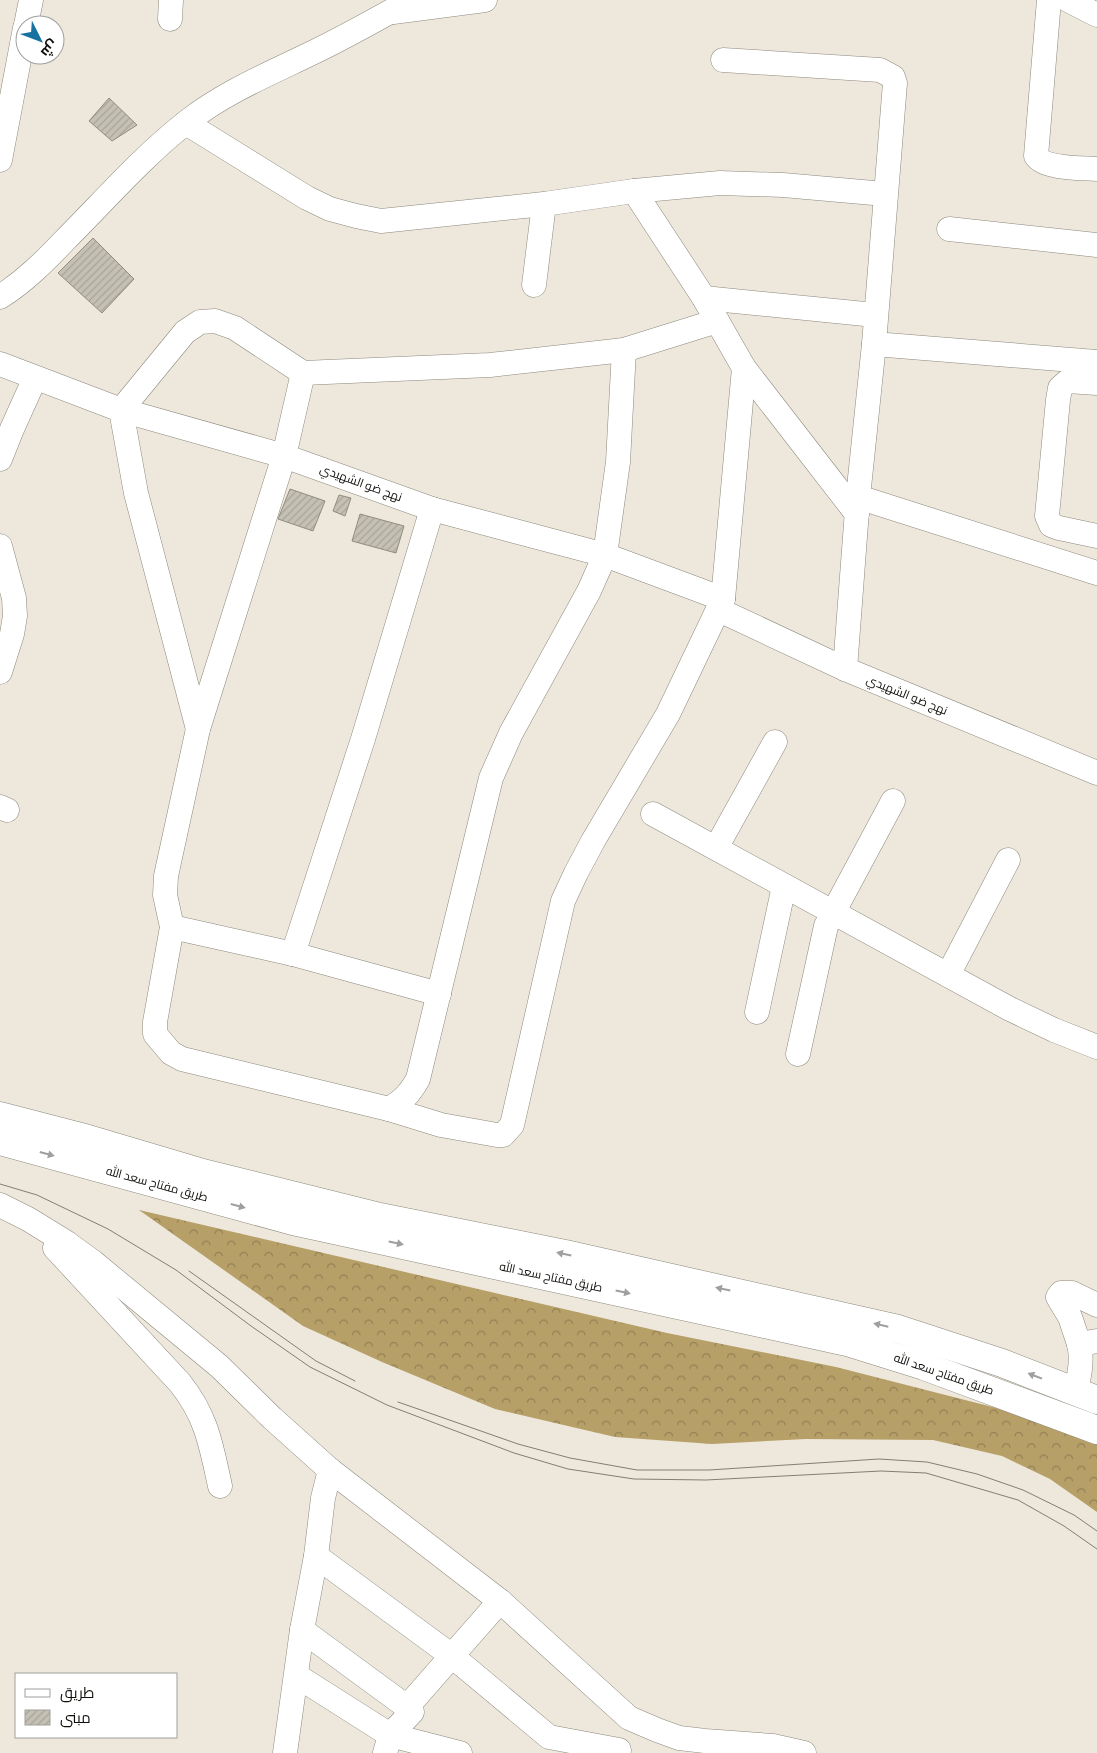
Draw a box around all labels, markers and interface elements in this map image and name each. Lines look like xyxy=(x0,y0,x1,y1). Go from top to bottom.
north arrow xyxy=(15,15,65,65)
text: ش xyxy=(37,36,62,61)
street label: نهج ضو الشهيدي xyxy=(317,462,404,507)
street label: نهج ضو الشهيدي xyxy=(863,672,950,720)
one-way arrow xyxy=(39,1150,55,1158)
street label: طريق مفتاح سعد الله xyxy=(104,1163,210,1205)
one-way arrow xyxy=(230,1202,245,1210)
one-way arrow xyxy=(388,1239,403,1247)
one-way arrow xyxy=(556,1250,572,1258)
street label: طريق مفتاح سعد الله xyxy=(498,1258,604,1296)
one-way arrow xyxy=(715,1285,730,1293)
one-way arrow xyxy=(615,1288,631,1296)
one-way arrow xyxy=(874,1321,889,1329)
street label: طريق مفتاح سعد الله xyxy=(892,1349,996,1399)
one-way arrow xyxy=(1027,1372,1042,1380)
legend xyxy=(15,1673,178,1738)
text: طريق xyxy=(60,1684,94,1703)
text: مبنى xyxy=(60,1709,91,1728)

